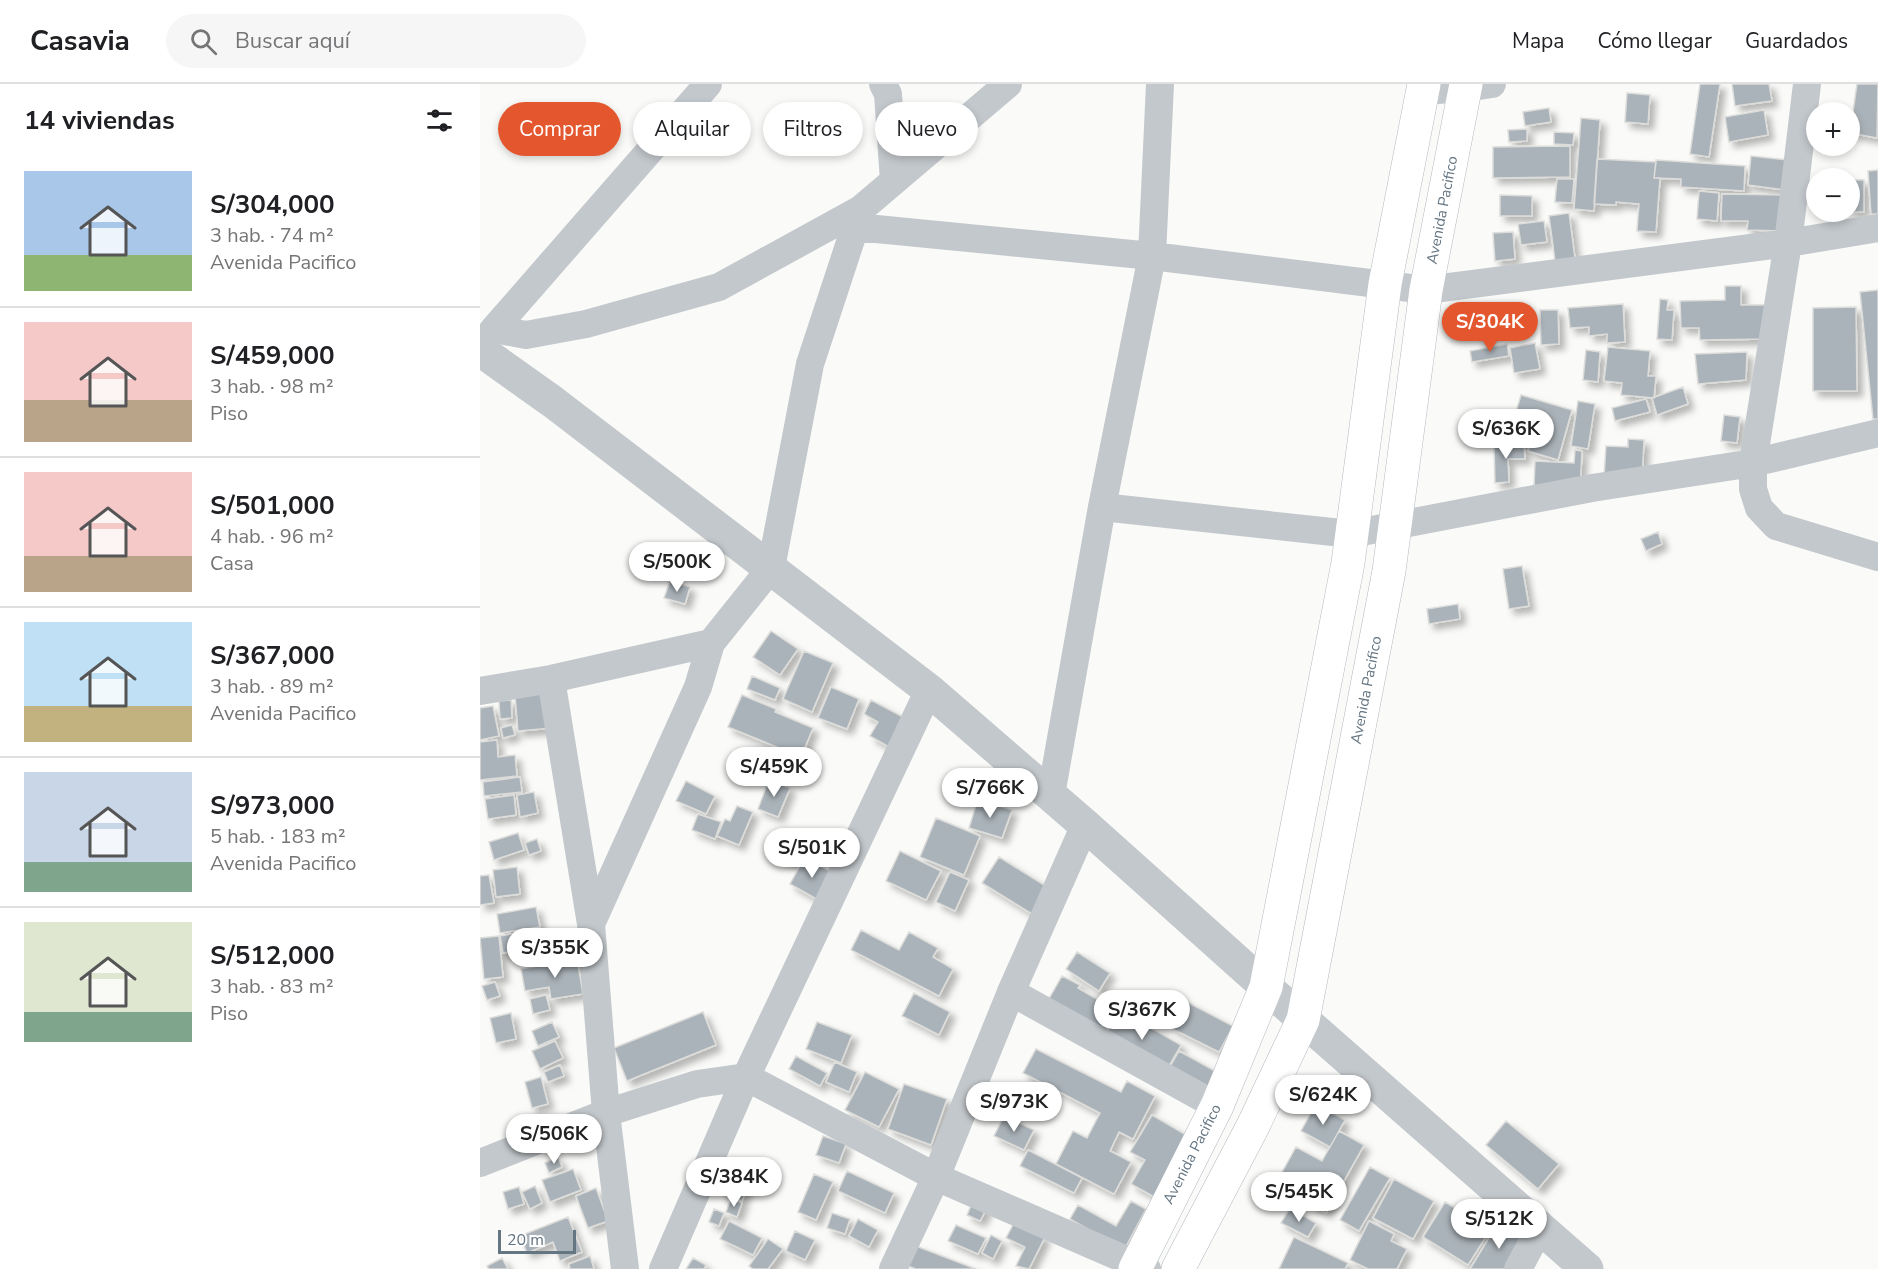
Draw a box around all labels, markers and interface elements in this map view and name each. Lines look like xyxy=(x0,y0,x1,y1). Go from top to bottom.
search box xyxy=(166,14,586,68)
text: Casavia xyxy=(30,22,130,60)
icon: search xyxy=(187,25,220,58)
text: Buscar aquí xyxy=(235,26,350,56)
text: Mapa xyxy=(1512,27,1564,55)
text: Cómo llegar xyxy=(1597,27,1712,55)
text: Guardados xyxy=(1745,27,1848,55)
chip: Comprar xyxy=(498,102,621,156)
chip: Alquilar xyxy=(633,102,751,156)
chip: Filtros xyxy=(763,102,863,156)
chip: Nuevo xyxy=(875,102,978,156)
map controls xyxy=(1806,102,1860,222)
button: + xyxy=(1806,102,1860,156)
text: 14 viviendas xyxy=(24,103,175,138)
icon: filters xyxy=(423,104,456,137)
street label: Avenida Pacifico xyxy=(1422,154,1462,266)
button: − xyxy=(1806,168,1860,222)
text: S/304,000 xyxy=(210,187,335,222)
icon: home xyxy=(72,195,144,267)
text: 3 hab. · 74 m² xyxy=(210,222,334,249)
text: Avenida Pacifico xyxy=(210,249,356,276)
pin: S/304K xyxy=(1441,302,1539,353)
text: S/304K xyxy=(1456,308,1524,335)
text: S/459,000 xyxy=(210,338,335,373)
icon: home xyxy=(72,346,144,418)
text: 3 hab. · 98 m² xyxy=(210,373,334,400)
text: Piso xyxy=(210,400,248,427)
pin: S/636K xyxy=(1457,409,1555,460)
text: S/636K xyxy=(1472,415,1540,442)
text: S/501,000 xyxy=(210,488,335,523)
icon: home xyxy=(72,496,144,568)
text: 4 hab. · 96 m² xyxy=(210,523,334,550)
pin: S/500K xyxy=(628,542,726,593)
text: S/500K xyxy=(643,548,711,575)
text: Casa xyxy=(210,550,254,577)
street label: Avenida Pacifico xyxy=(1346,634,1386,746)
text: S/367,000 xyxy=(210,638,335,673)
icon: home xyxy=(72,646,144,718)
text: 3 hab. · 89 m² xyxy=(210,673,334,700)
text: Avenida Pacifico xyxy=(210,700,356,727)
pin: S/459K xyxy=(725,747,823,798)
text: S/459K xyxy=(740,753,808,780)
pin: S/766K xyxy=(941,768,1039,819)
text: S/766K xyxy=(956,774,1024,801)
text: S/973,000 xyxy=(210,788,335,823)
icon: home xyxy=(72,796,144,868)
text: 5 hab. · 183 m² xyxy=(210,823,346,850)
pin: S/501K xyxy=(763,828,861,879)
text: S/501K xyxy=(778,834,846,861)
text: Avenida Pacifico xyxy=(210,850,356,877)
pin: S/355K xyxy=(506,928,604,979)
text: S/355K xyxy=(521,934,589,961)
text: S/512,000 xyxy=(210,938,335,973)
icon: home xyxy=(72,946,144,1018)
text: 3 hab. · 83 m² xyxy=(210,973,334,1000)
pin: S/367K xyxy=(1093,990,1191,1041)
text: S/367K xyxy=(1108,996,1176,1023)
text: Piso xyxy=(210,1000,248,1027)
pin: S/624K xyxy=(1274,1075,1372,1126)
text: S/624K xyxy=(1289,1081,1357,1108)
pin: S/973K xyxy=(965,1082,1063,1133)
text: S/973K xyxy=(980,1088,1048,1115)
street label: Avenida Pacifico xyxy=(1158,1101,1226,1207)
pin: S/506K xyxy=(505,1114,603,1165)
text: S/506K xyxy=(520,1120,588,1147)
pin: S/384K xyxy=(685,1157,783,1208)
text: S/384K xyxy=(700,1163,768,1190)
pin: S/545K xyxy=(1250,1172,1348,1223)
text: S/545K xyxy=(1265,1178,1333,1205)
pin: S/512K xyxy=(1450,1199,1548,1250)
text: S/512K xyxy=(1465,1205,1533,1232)
scale bar xyxy=(498,1227,576,1254)
text: 20 m xyxy=(507,1229,544,1251)

